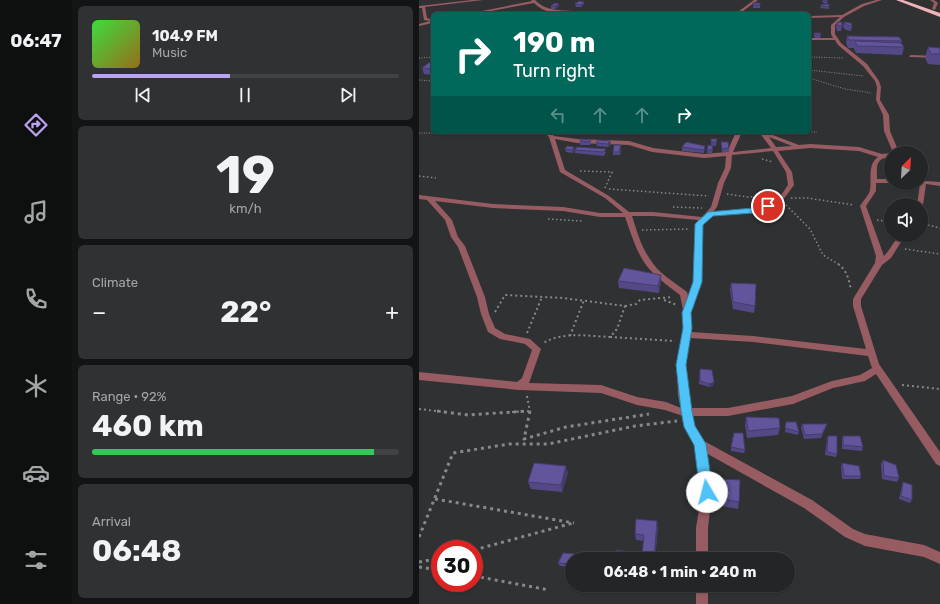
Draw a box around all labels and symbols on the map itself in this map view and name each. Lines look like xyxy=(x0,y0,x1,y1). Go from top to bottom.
north arrow xyxy=(884,146,928,190)
pin xyxy=(751,189,785,223)
position arrow xyxy=(686,471,728,513)
speed limit sign: 30 xyxy=(431,540,483,592)

